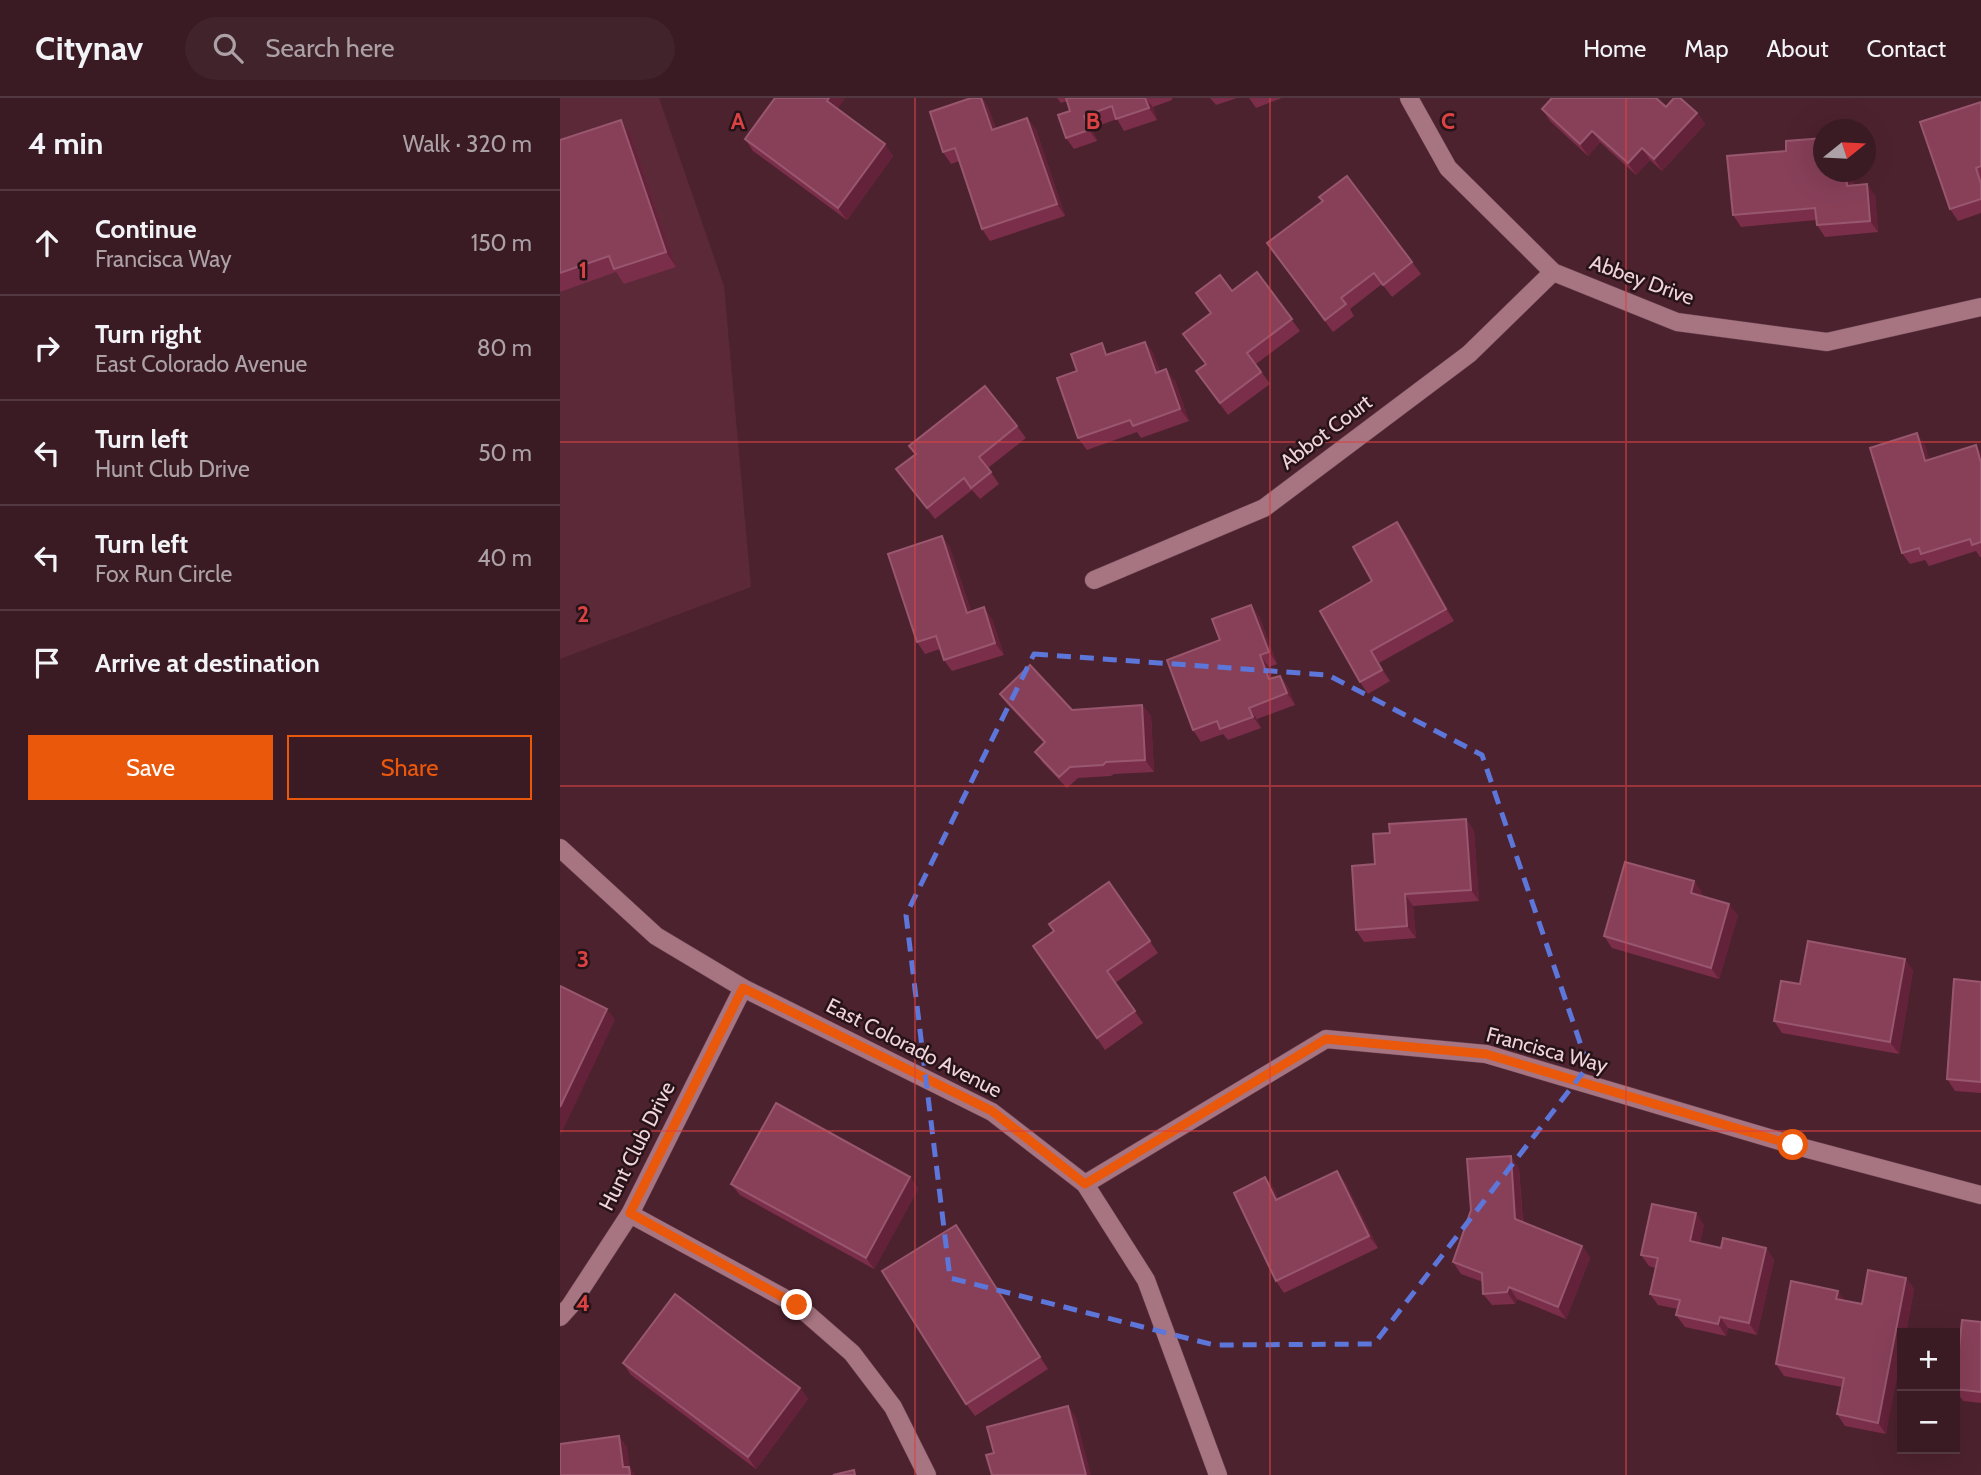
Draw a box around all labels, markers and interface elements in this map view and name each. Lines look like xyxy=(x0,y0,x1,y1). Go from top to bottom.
search box xyxy=(185,17,675,80)
text: Citynav xyxy=(35,28,143,68)
icon: search xyxy=(209,29,247,67)
text: Search here xyxy=(265,32,394,64)
text: Home xyxy=(1583,34,1646,63)
text: Map xyxy=(1684,34,1729,63)
text: About xyxy=(1767,34,1829,63)
text: Contact xyxy=(1867,34,1946,63)
text: A xyxy=(731,107,746,135)
text: B xyxy=(1086,107,1100,135)
text: C xyxy=(1441,107,1455,135)
north arrow xyxy=(1813,119,1876,182)
text: 4 min xyxy=(28,125,103,162)
text: Walk · 320 m xyxy=(403,130,532,158)
text: Continue xyxy=(95,213,197,245)
icon: ahead xyxy=(28,224,66,262)
text: 150 m xyxy=(471,229,532,257)
text: Francisca Way xyxy=(95,245,232,273)
street label: Abbey Drive xyxy=(1587,249,1698,310)
text: 1 xyxy=(579,256,587,284)
text: Turn right xyxy=(95,318,201,350)
icon: right xyxy=(28,329,66,367)
text: 80 m xyxy=(477,334,532,362)
text: East Colorado Avenue xyxy=(95,350,307,378)
street label: Abbot Court xyxy=(1275,389,1376,474)
text: Turn left xyxy=(95,423,188,455)
icon: left xyxy=(28,434,66,472)
text: 50 m xyxy=(478,439,532,467)
text: Hunt Club Drive xyxy=(95,455,250,483)
text: Turn left xyxy=(95,528,188,560)
icon: left xyxy=(28,539,66,577)
text: 40 m xyxy=(477,544,532,572)
text: Fox Run Circle xyxy=(95,560,232,588)
text: 2 xyxy=(577,600,589,628)
icon: arrive xyxy=(28,644,66,682)
text: Arrive at destination xyxy=(95,647,320,679)
button: Save xyxy=(28,735,273,800)
button: Share xyxy=(287,735,532,800)
text: 3 xyxy=(577,945,589,973)
street label: East Colorado Avenue xyxy=(822,992,1006,1103)
street label: Francisca Way xyxy=(1484,1021,1611,1078)
street label: Hunt Club Drive xyxy=(593,1077,680,1214)
route start xyxy=(1777,1129,1808,1160)
text: 4 xyxy=(576,1289,590,1317)
route end xyxy=(781,1289,812,1320)
map controls xyxy=(1897,1328,1960,1454)
button: + xyxy=(1897,1328,1960,1391)
button: − xyxy=(1897,1391,1960,1454)

